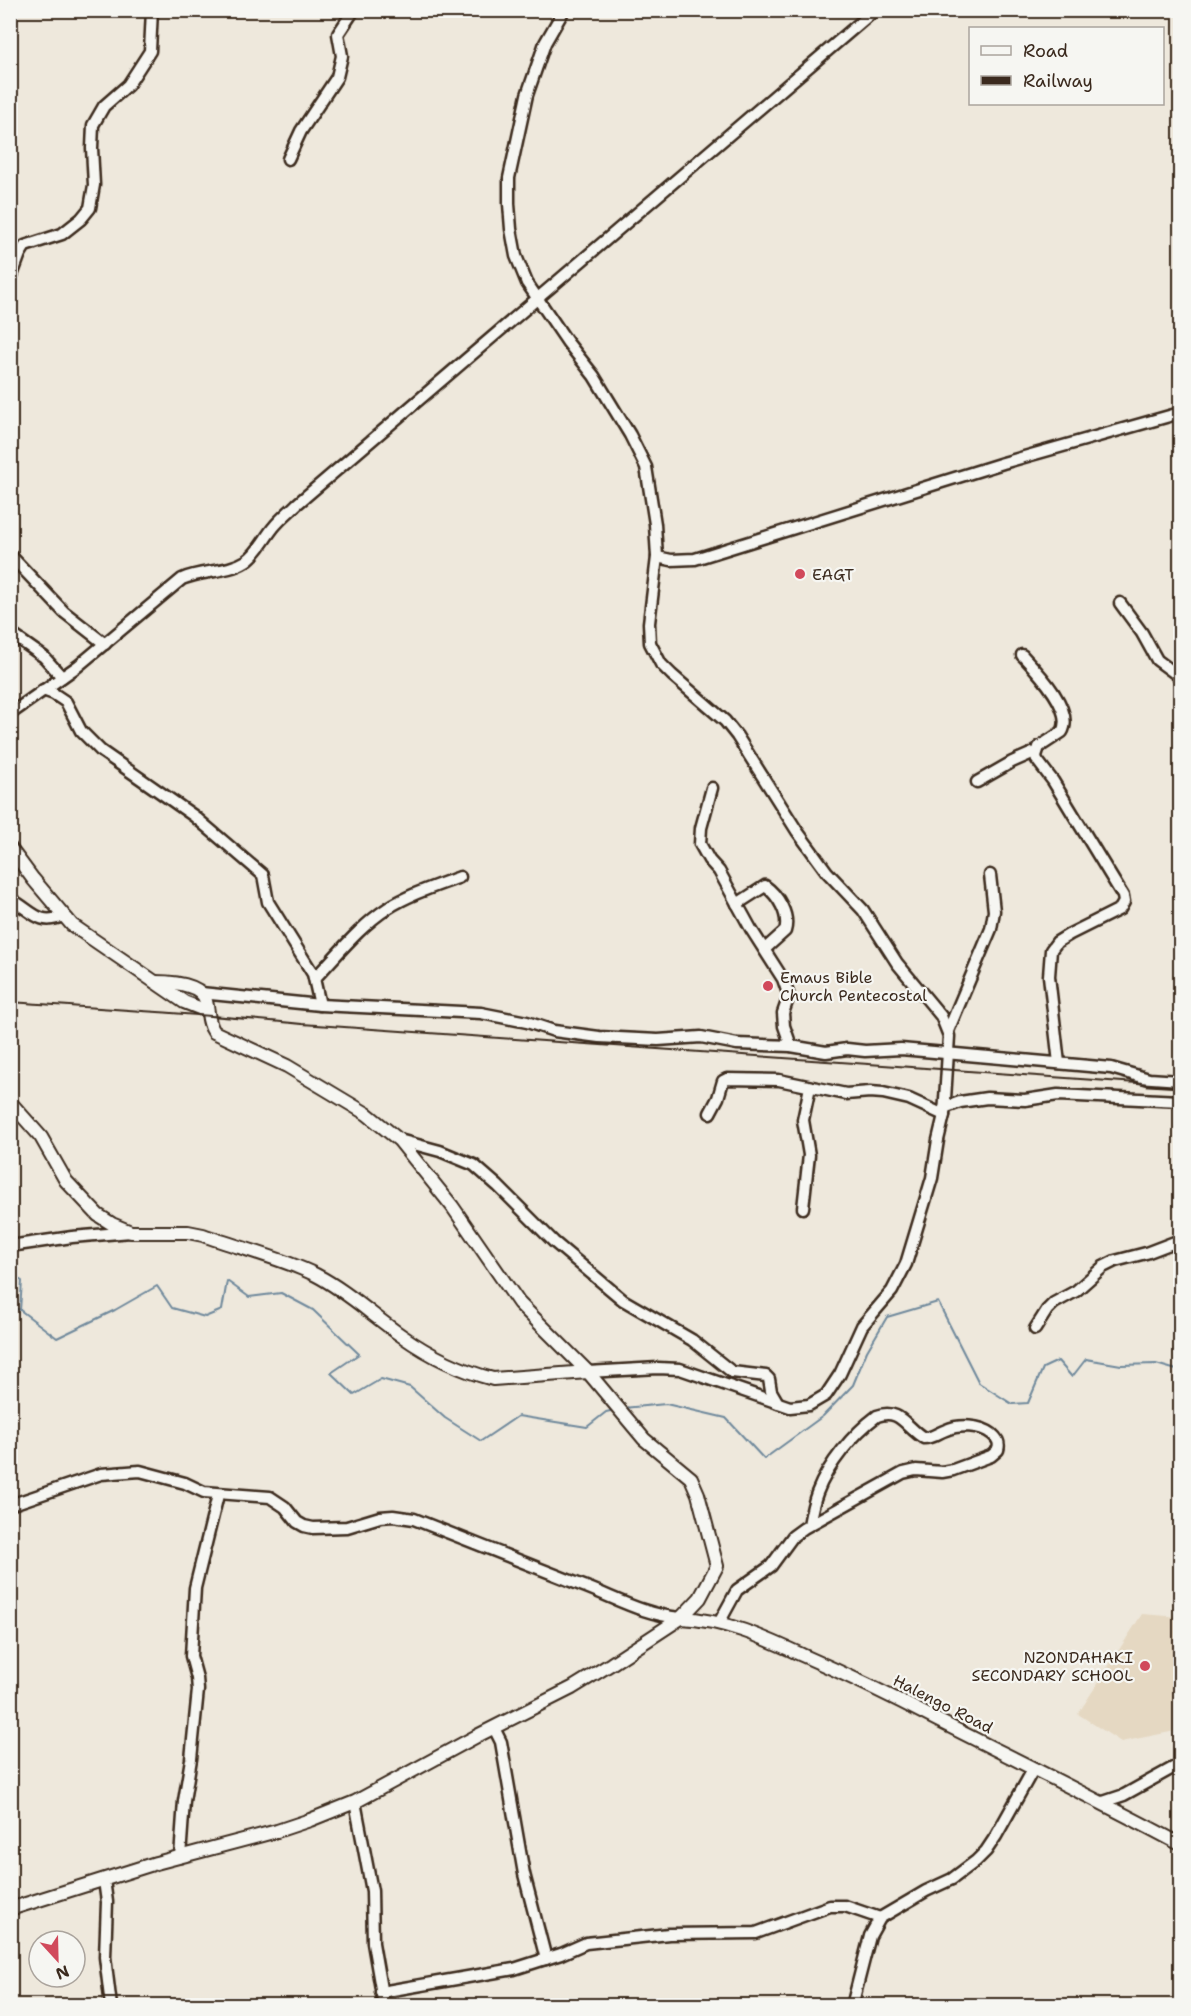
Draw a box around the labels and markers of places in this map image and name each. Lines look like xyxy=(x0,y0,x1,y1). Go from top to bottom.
place label: EAGT xyxy=(812,564,854,585)
marker: EAGT xyxy=(793,567,807,581)
place label: Emaus Bible Church Pentecostal xyxy=(780,967,927,1006)
marker: Emaus Bible Church Pentecostal xyxy=(761,979,775,993)
place label: NZONDAHAKI SECONDARY SCHOOL xyxy=(971,1647,1133,1686)
marker: NZONDAHAKI SECONDARY SCHOOL xyxy=(1138,1659,1152,1673)

